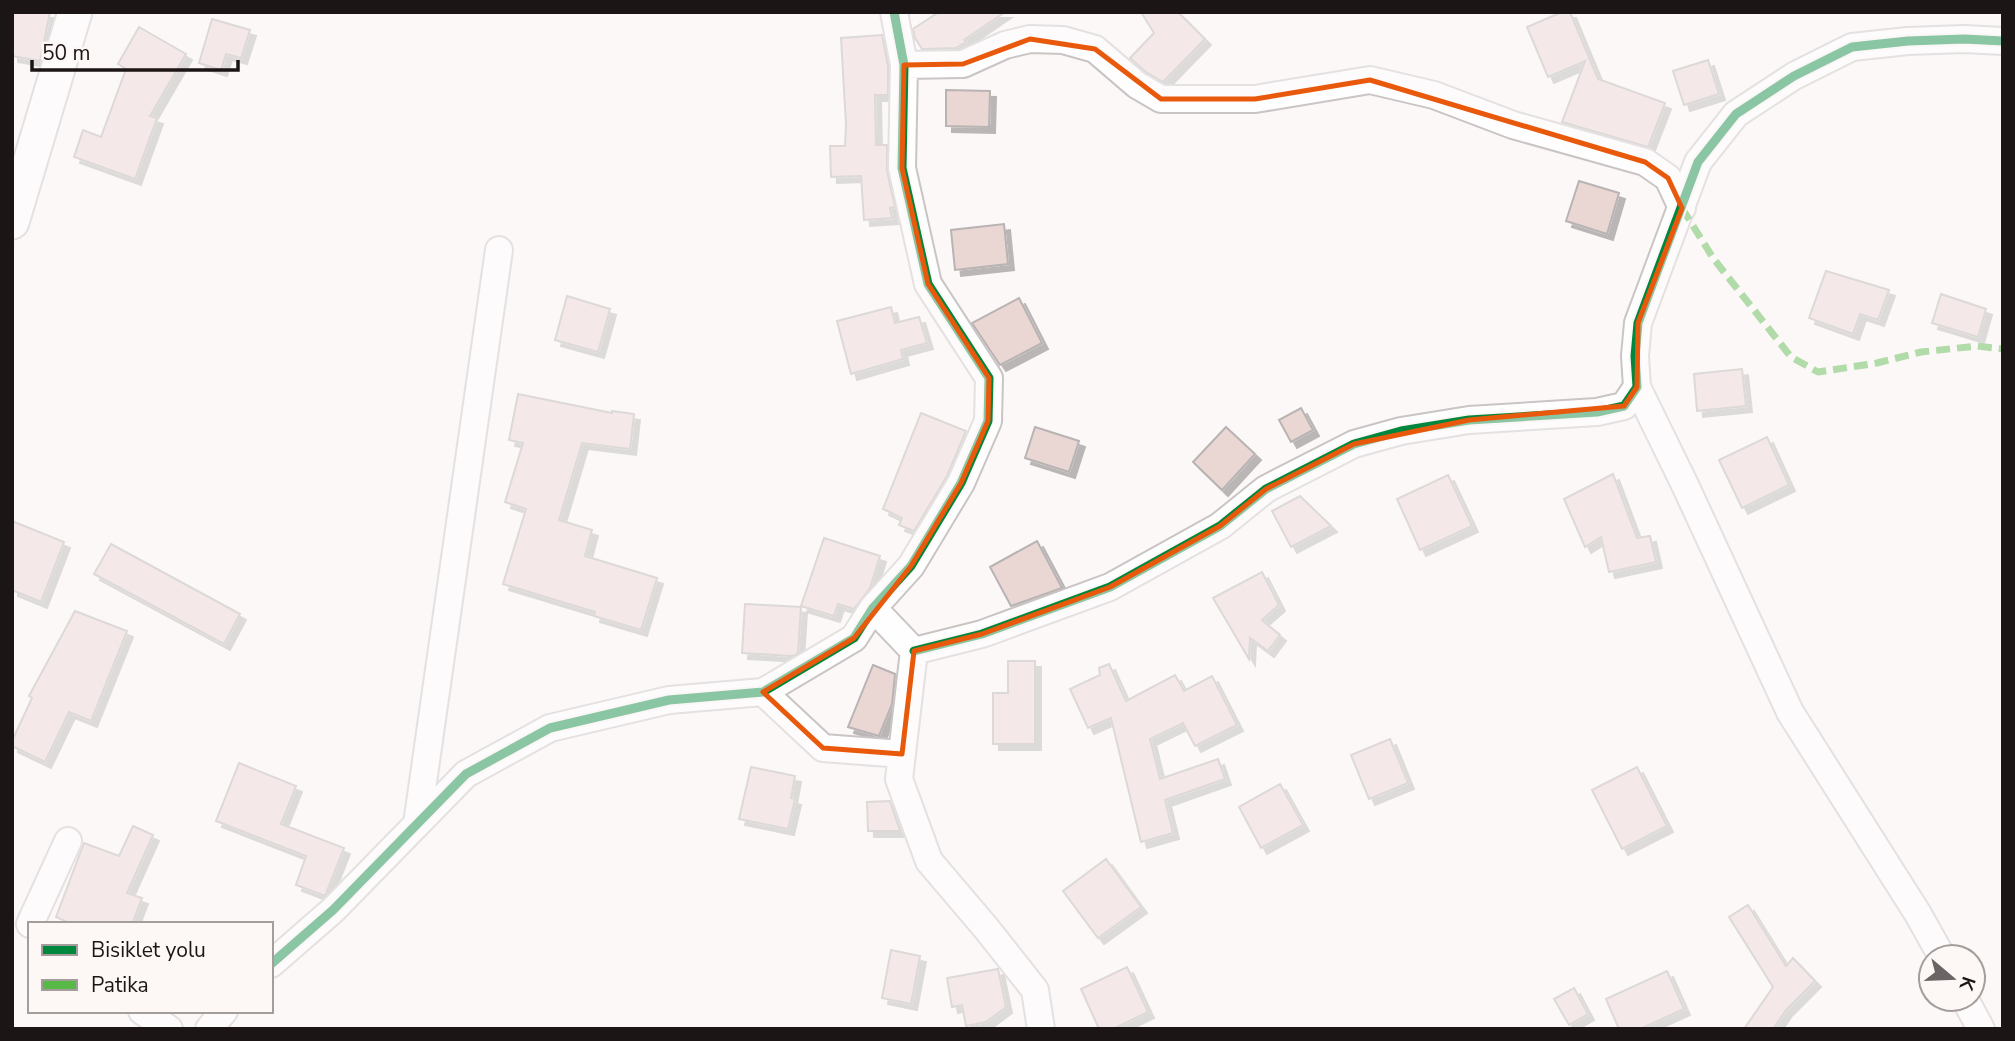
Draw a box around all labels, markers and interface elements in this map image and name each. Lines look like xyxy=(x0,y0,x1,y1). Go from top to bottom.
scale bar xyxy=(32,28,238,72)
text: 50 m xyxy=(42,39,91,67)
legend xyxy=(28,922,273,1013)
text: Bisiklet yolu xyxy=(91,936,206,964)
north arrow xyxy=(1917,943,1987,1013)
text: Patika xyxy=(91,971,149,999)
text: K xyxy=(1952,973,1981,995)

